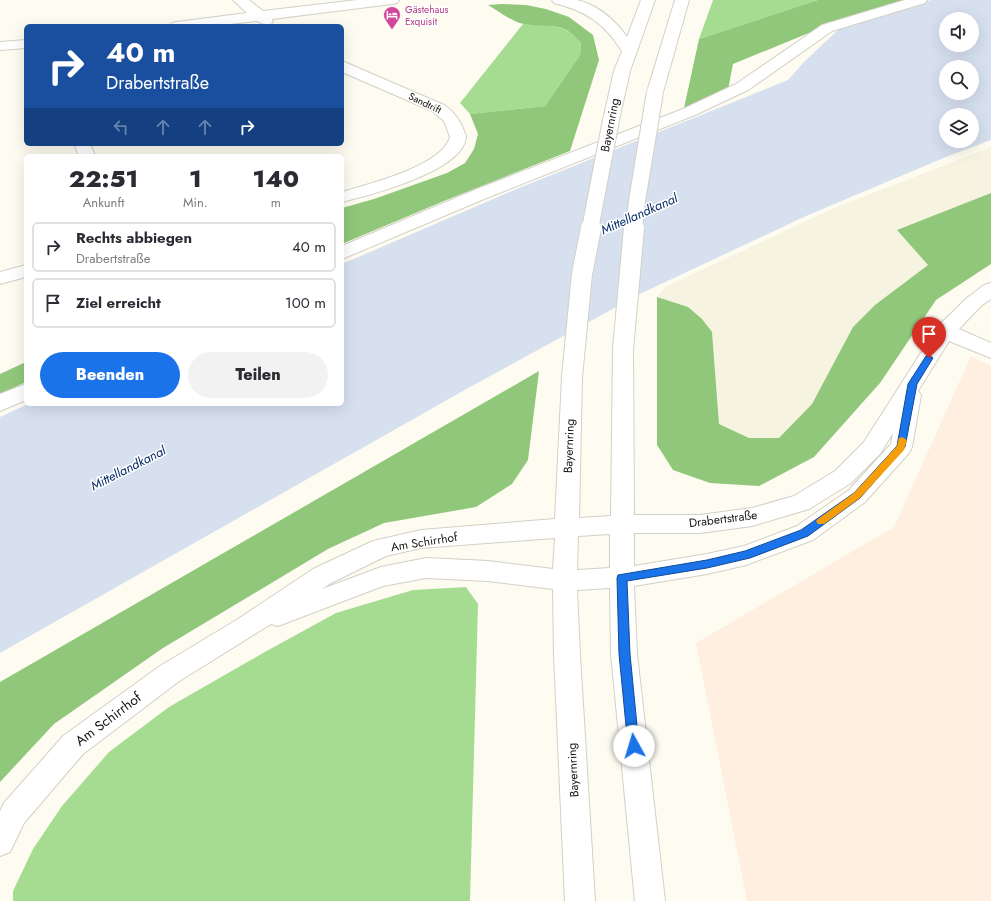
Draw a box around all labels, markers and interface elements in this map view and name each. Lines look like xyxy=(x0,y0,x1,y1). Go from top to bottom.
place label: Gästehaus Exquisit xyxy=(405,2,449,29)
hotel icon: Gästehaus Exquisit xyxy=(382,5,402,30)
map controls xyxy=(939,12,979,148)
button: sound xyxy=(939,12,979,52)
text: 40 m xyxy=(106,32,175,73)
icon: right xyxy=(40,40,92,92)
button: search xyxy=(939,60,979,100)
text: Drabertstraße xyxy=(106,70,209,96)
street label: Sandtrift xyxy=(406,89,445,118)
street label: Bayernring xyxy=(596,97,624,153)
button: layers xyxy=(939,108,979,148)
icon: left xyxy=(110,116,132,138)
icon: ahead xyxy=(152,116,174,138)
icon: ahead xyxy=(194,116,216,138)
icon: right xyxy=(236,116,258,138)
text: 22:51 xyxy=(69,161,138,196)
text: 1 xyxy=(189,161,202,196)
text: 140 xyxy=(253,161,299,196)
water label: Mittellandkanal xyxy=(598,188,681,239)
text: Ankunft xyxy=(83,193,124,212)
text: Min. xyxy=(183,193,208,212)
text: m xyxy=(271,193,281,212)
text: Rechts abbiegen xyxy=(76,227,192,249)
icon: right xyxy=(42,236,64,258)
text: 40 m xyxy=(292,236,326,258)
text: Drabertstraße xyxy=(76,249,150,268)
icon: arrive xyxy=(42,292,64,314)
text: Ziel erreicht xyxy=(76,292,161,314)
text: 100 m xyxy=(285,292,326,314)
pin xyxy=(912,317,946,358)
icon: arrive xyxy=(918,323,940,345)
button: Beenden xyxy=(40,352,180,398)
button: Teilen xyxy=(188,352,328,398)
street label: Bayernring xyxy=(559,418,579,474)
water label: Mittellandkanal xyxy=(87,440,170,495)
street label: Drabertstraße xyxy=(688,506,758,532)
street label: Am Schirrhof xyxy=(389,528,459,556)
street label: Am Schirrhof xyxy=(71,687,146,751)
position arrow xyxy=(613,725,655,767)
street label: Bayernring xyxy=(563,742,583,798)

